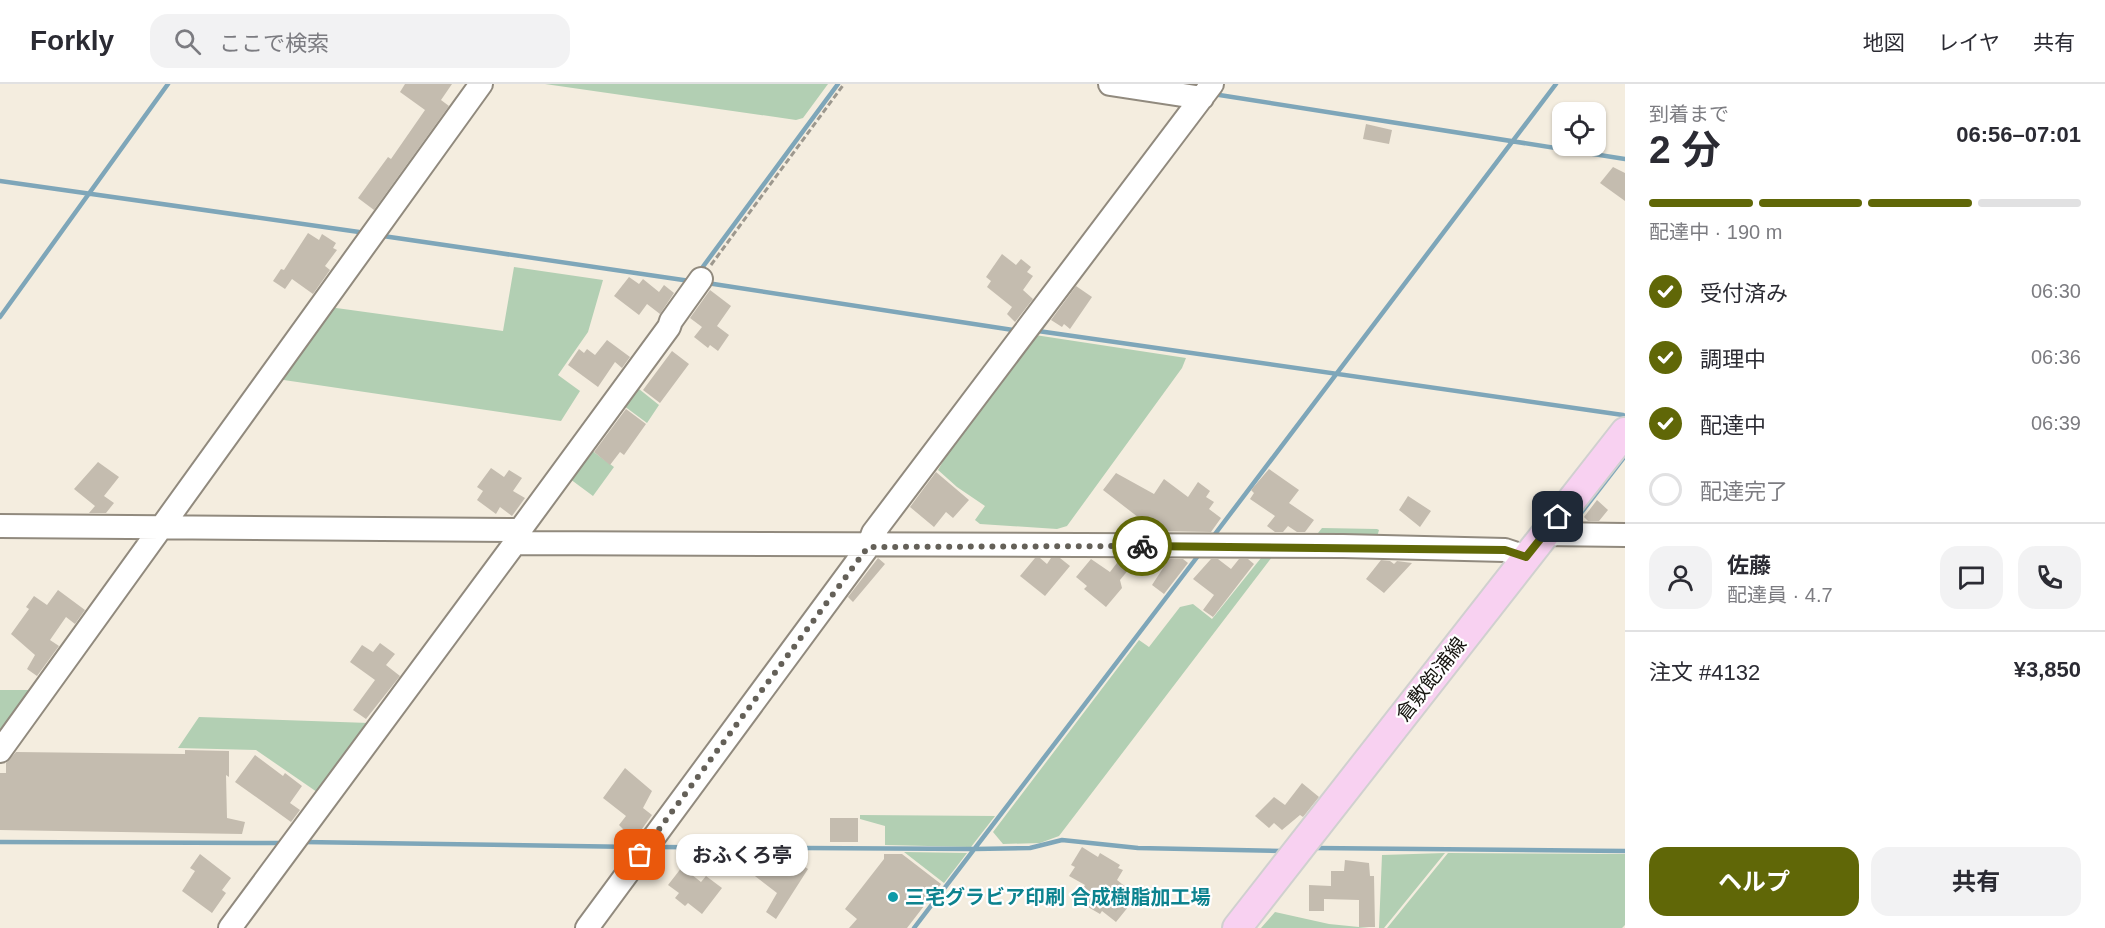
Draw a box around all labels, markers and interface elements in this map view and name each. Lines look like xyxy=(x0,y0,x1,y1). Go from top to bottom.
search box xyxy=(150,14,570,68)
text: Forkly xyxy=(30,25,114,56)
icon: search xyxy=(171,25,204,58)
text: ここで検索 xyxy=(219,31,329,56)
text: 地図 xyxy=(1863,31,1905,54)
text: レイヤ xyxy=(1938,31,2000,54)
text: 共有 xyxy=(2033,31,2075,54)
map controls xyxy=(1552,102,1606,156)
button: locate xyxy=(1552,102,1606,156)
text: 到着まで xyxy=(1649,103,1729,125)
text: 06:56–07:01 xyxy=(1956,122,2081,147)
text: 2 分 xyxy=(1649,128,1721,171)
text: 配達中 · 190 m xyxy=(1649,221,1782,243)
icon: check xyxy=(1649,275,1682,308)
text: 06:30 xyxy=(2031,280,2081,302)
text: 受付済み xyxy=(1700,281,1788,306)
icon: check xyxy=(1649,341,1682,374)
text: 06:36 xyxy=(2031,346,2081,368)
text: 調理中 xyxy=(1700,347,1766,372)
icon: check xyxy=(1649,407,1682,440)
text: 06:39 xyxy=(2031,412,2081,434)
text: 配達中 xyxy=(1700,413,1766,438)
text: 配達完了 xyxy=(1700,479,1788,504)
pin xyxy=(1532,491,1583,542)
icon: home xyxy=(1541,500,1574,533)
courier xyxy=(1112,516,1172,576)
icon: bike xyxy=(1126,530,1159,563)
button: person xyxy=(1649,546,1712,609)
button: chat xyxy=(1940,546,2003,609)
button: phone xyxy=(2018,546,2081,609)
text: 佐藤 xyxy=(1727,553,1771,578)
text: 配達員 · 4.7 xyxy=(1727,584,1833,606)
street label: 倉敷飽浦線 xyxy=(1392,633,1470,725)
text: ¥3,850 xyxy=(2014,657,2081,682)
text: 注文 #4132 xyxy=(1649,660,1760,685)
pin xyxy=(614,829,665,880)
callout: おふくろ亭 xyxy=(676,834,808,876)
icon: bag xyxy=(623,838,656,871)
text: おふくろ亭 xyxy=(692,844,792,866)
button: ヘルプ xyxy=(1649,847,1859,916)
button: 共有 xyxy=(1871,847,2081,916)
place label: 三宅グラビア印刷 合成樹脂加工場 xyxy=(905,886,1211,908)
marker: 三宅グラビア印刷 合成樹脂加工場 xyxy=(886,890,900,904)

